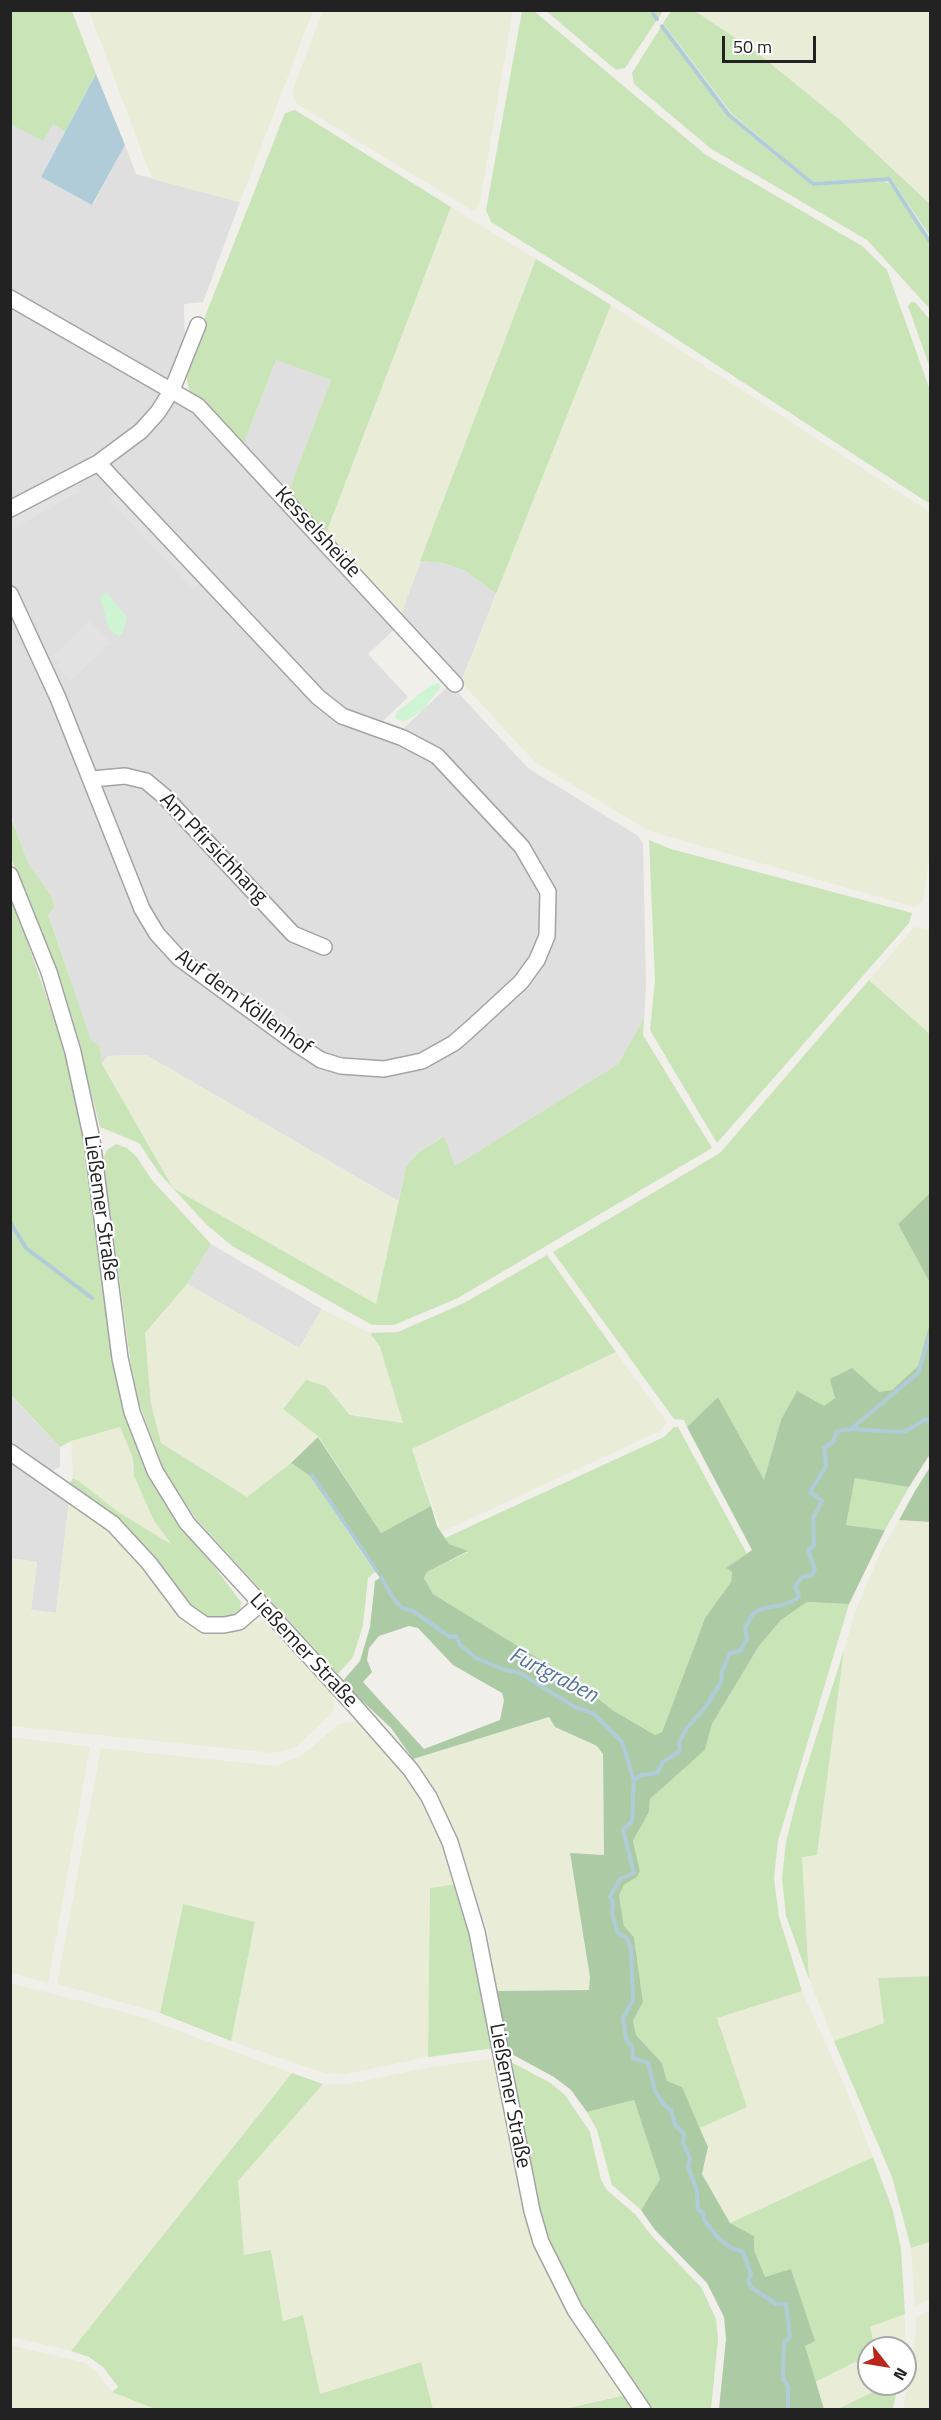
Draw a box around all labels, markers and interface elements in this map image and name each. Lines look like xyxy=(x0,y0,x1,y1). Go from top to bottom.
scale bar xyxy=(725,24,820,62)
text: 50 m xyxy=(733,33,772,60)
street label: Kesselsheide xyxy=(269,482,365,584)
street label: Am Pfirsichhang xyxy=(154,788,272,910)
street label: Auf dem Köllenhof xyxy=(170,945,316,1061)
street label: Ließemer Straße xyxy=(77,1133,123,1283)
street label: Ließemer Straße xyxy=(244,1589,362,1713)
water label: Furtgraben xyxy=(505,1643,601,1709)
street label: Ließemer Straße xyxy=(483,2021,535,2171)
north arrow xyxy=(857,2336,917,2396)
text: N xyxy=(888,2363,914,2385)

